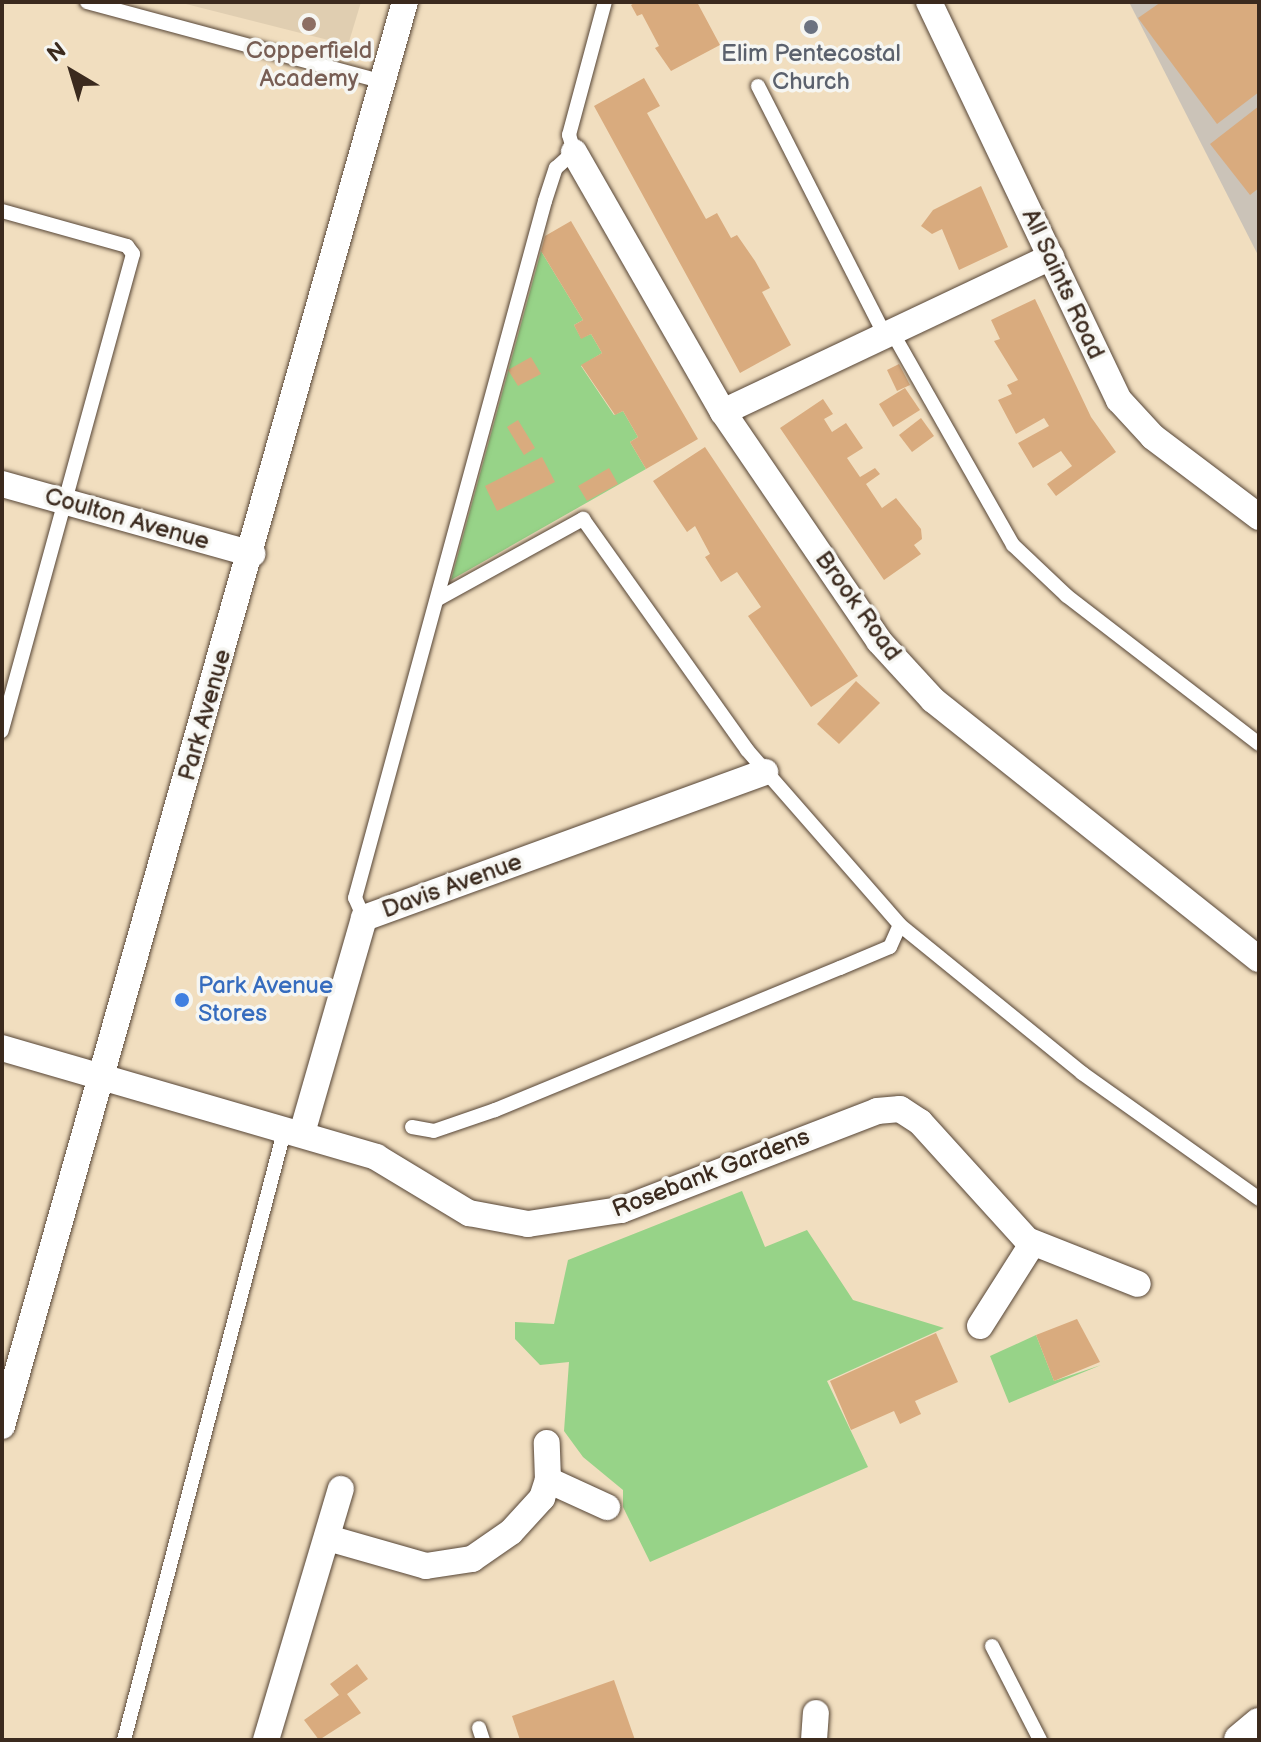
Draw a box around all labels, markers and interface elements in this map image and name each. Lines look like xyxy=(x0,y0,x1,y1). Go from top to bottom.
marker: Copperfield Academy xyxy=(300,15,318,33)
marker: Elim Pentecostal Church xyxy=(802,18,820,36)
north arrow xyxy=(32,32,112,112)
text: N xyxy=(42,37,72,68)
place label: Copperfield Academy xyxy=(246,37,372,93)
place label: Elim Pentecostal Church xyxy=(721,40,901,96)
street label: All Saints Road xyxy=(1016,204,1110,364)
street label: Coulton Avenue xyxy=(41,482,213,556)
street label: Brook Road xyxy=(809,546,907,666)
street label: Park Avenue xyxy=(173,646,237,784)
street label: Davis Avenue xyxy=(378,847,526,925)
place label: Park Avenue Stores xyxy=(198,972,333,1028)
marker: Park Avenue Stores xyxy=(173,991,191,1009)
street label: Rosebank Gardens xyxy=(608,1122,814,1224)

